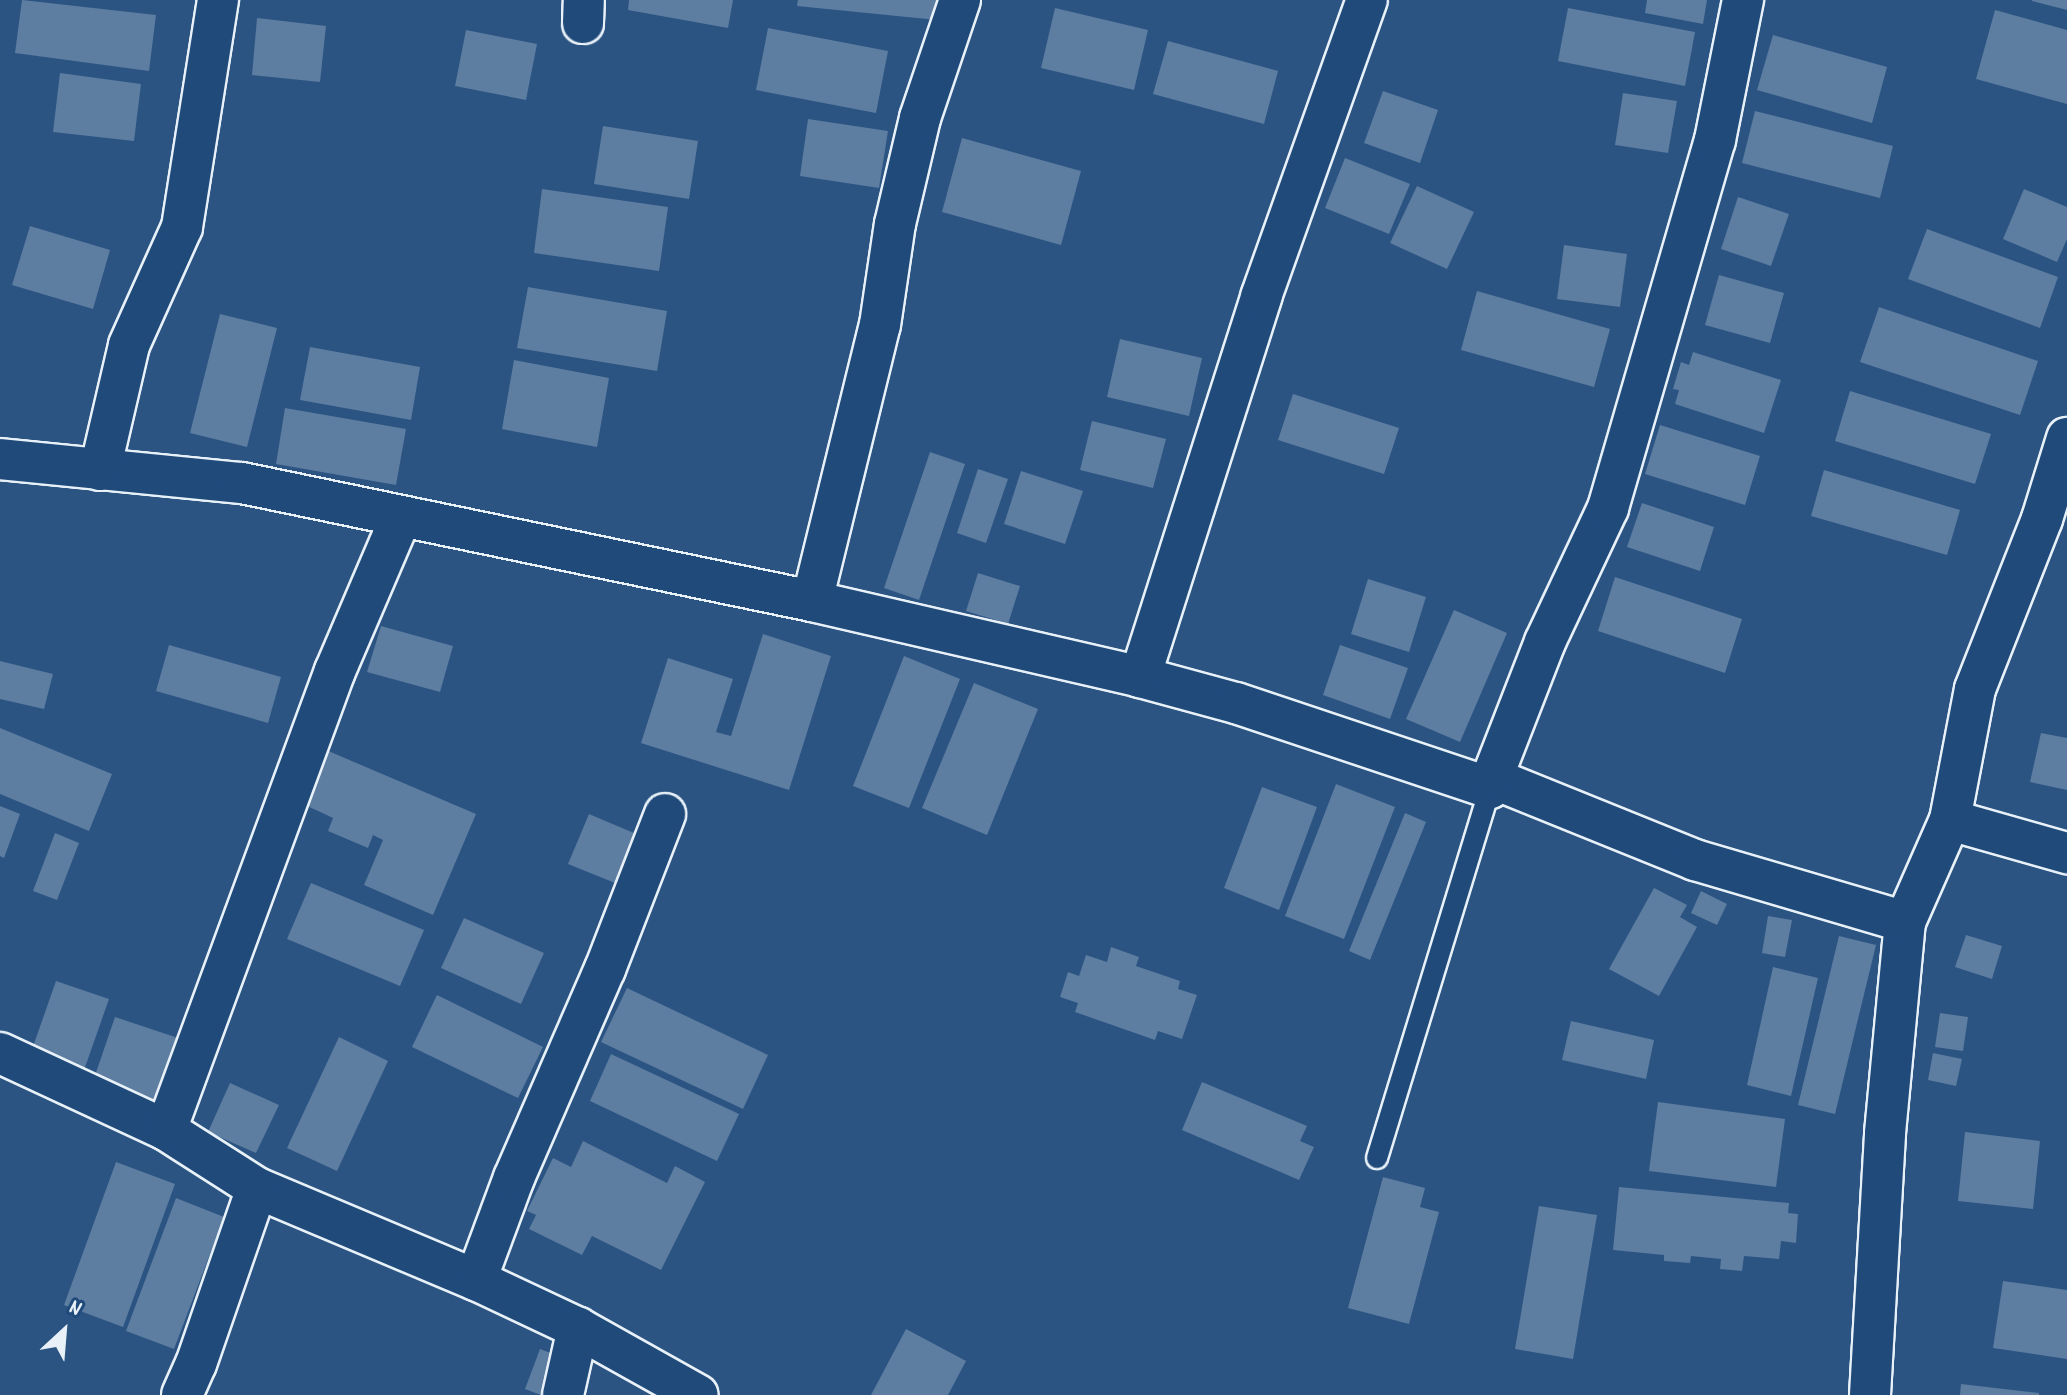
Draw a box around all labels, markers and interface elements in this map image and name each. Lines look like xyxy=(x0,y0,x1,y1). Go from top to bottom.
north arrow xyxy=(24,1291,104,1371)
text: N xyxy=(63,1293,86,1325)

